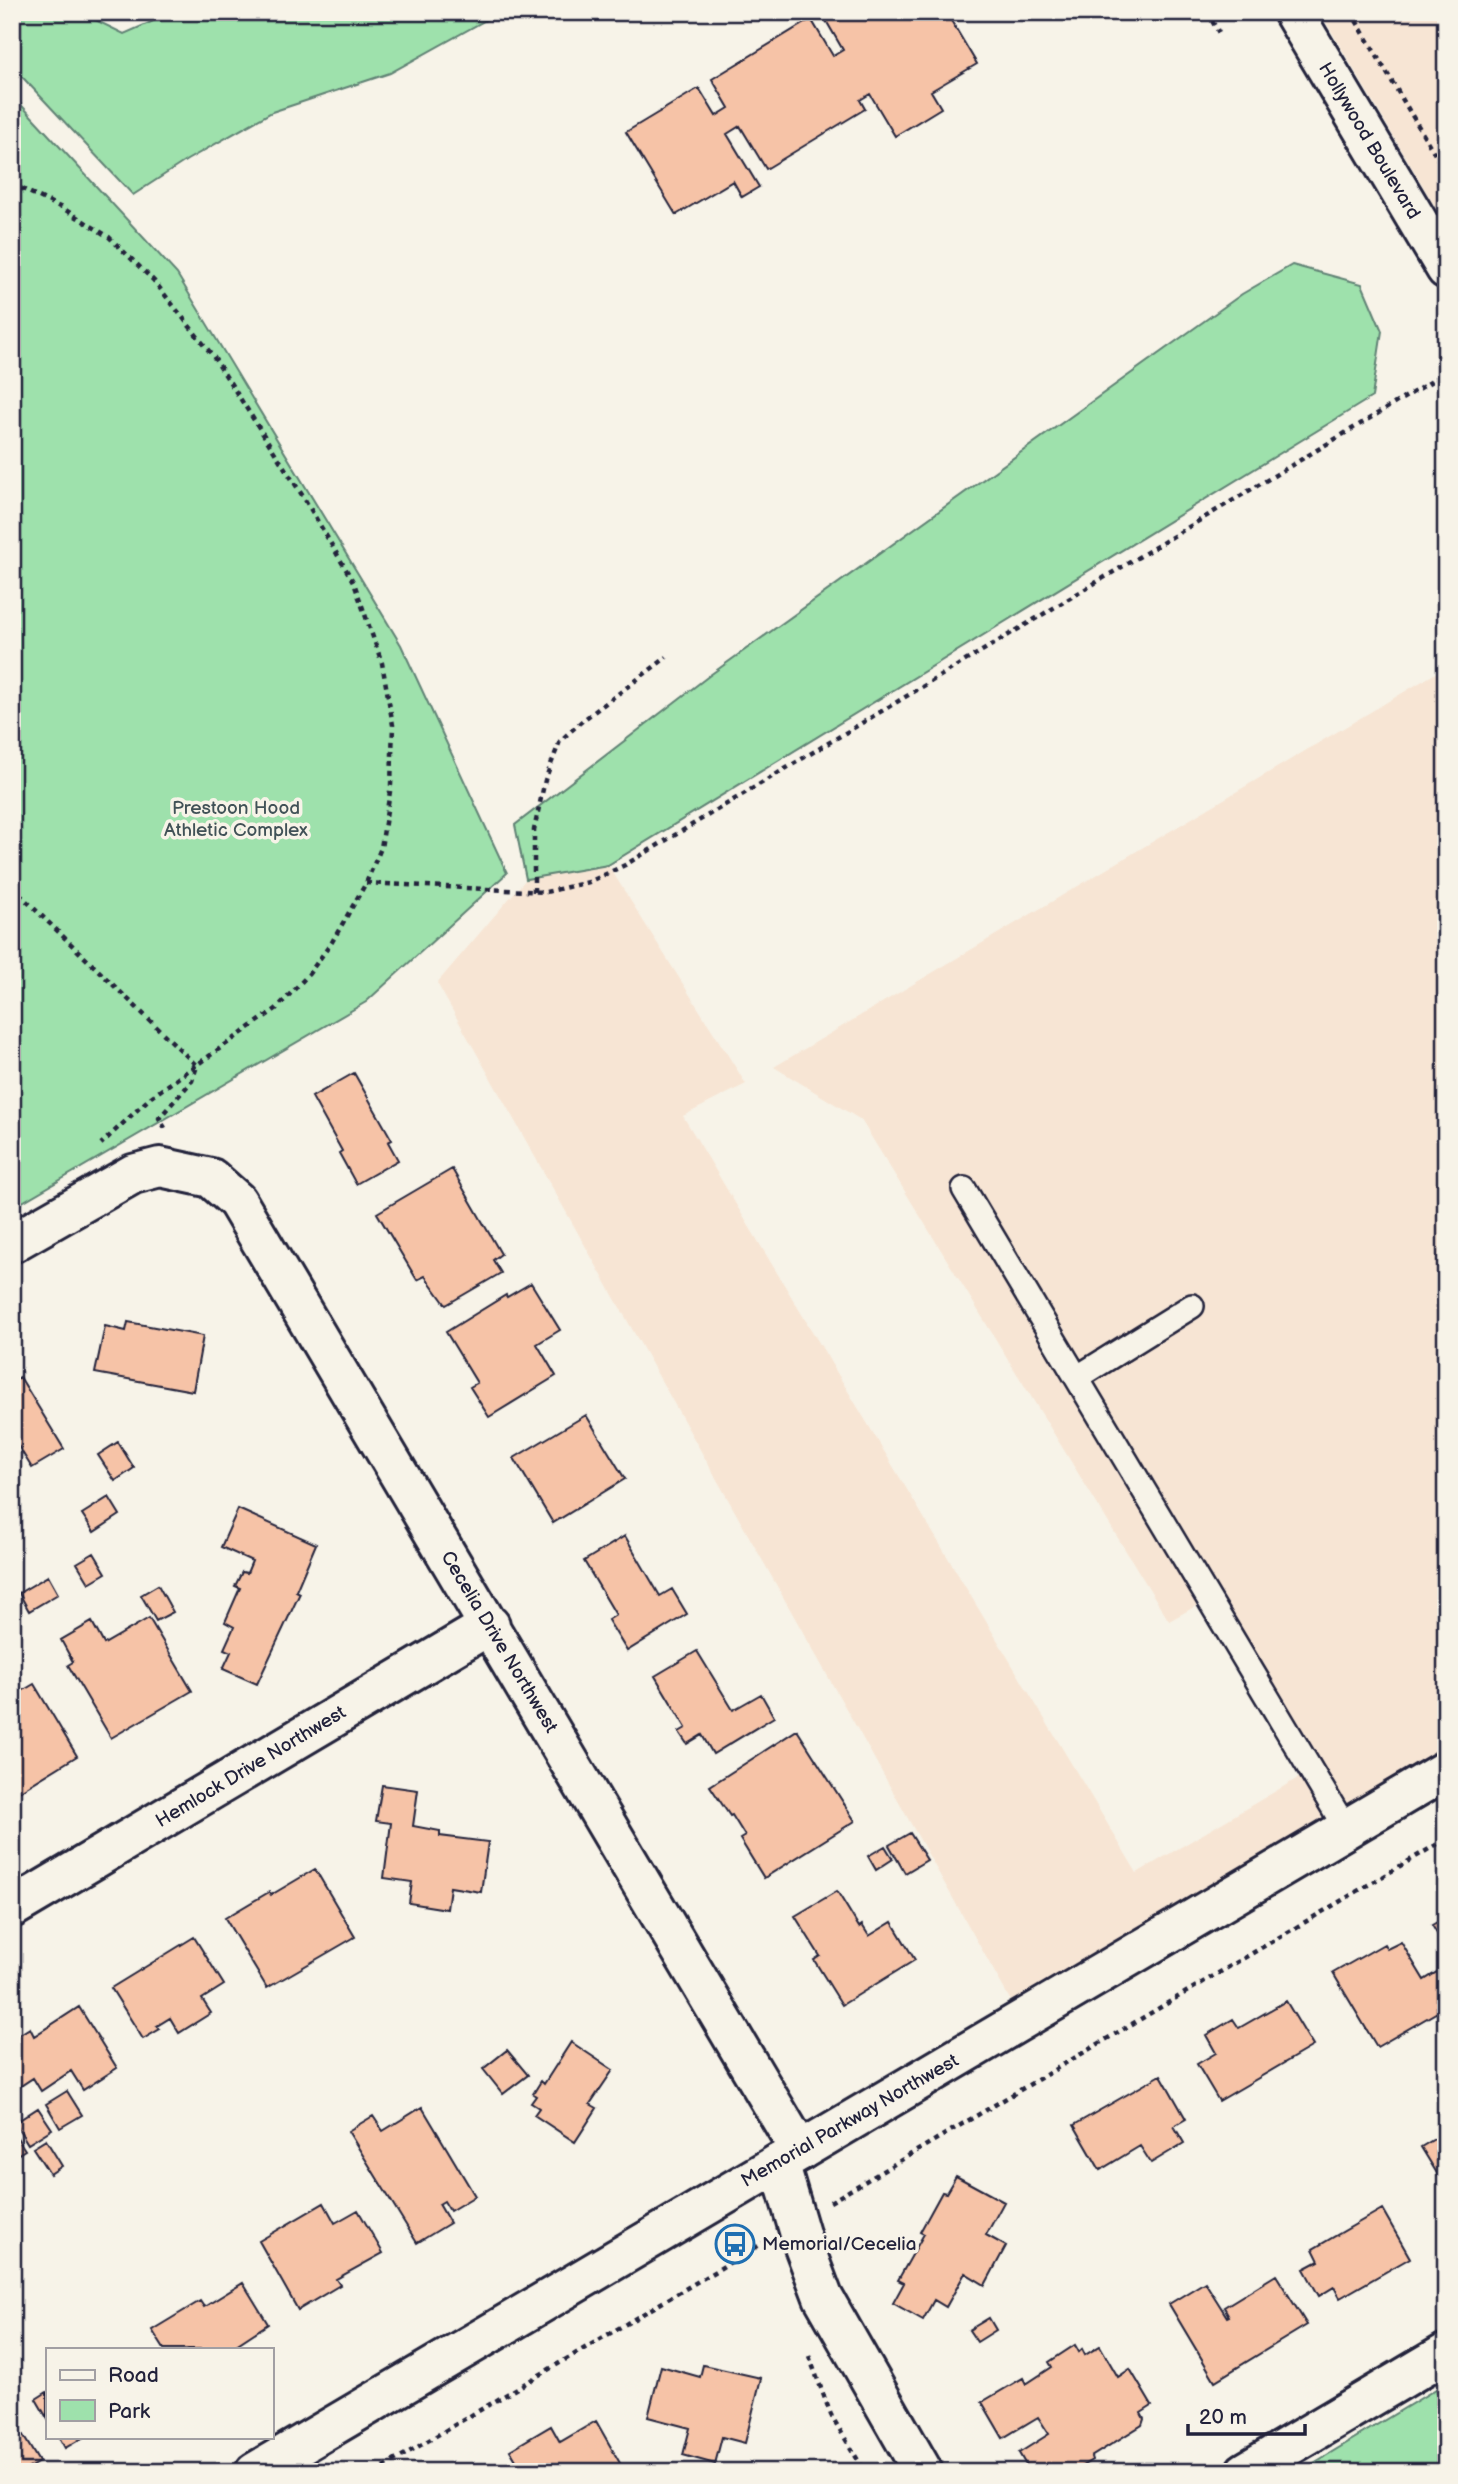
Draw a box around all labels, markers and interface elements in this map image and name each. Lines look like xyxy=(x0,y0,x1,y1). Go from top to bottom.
street label: Hollywood Boulevard xyxy=(1313,59,1425,223)
park label: Prestoon Hood Athletic Complex xyxy=(164,797,308,842)
street label: Cecelia Drive Northwest xyxy=(436,1547,562,1737)
street label: Hemlock Drive Northwest xyxy=(152,1701,350,1833)
street label: Memorial Parkway Northwest xyxy=(737,2049,963,2193)
bus stop icon: Memorial/Cecelia xyxy=(714,2223,756,2265)
place label: Memorial/Cecelia xyxy=(762,2233,916,2256)
legend xyxy=(46,2348,273,2438)
text: Road xyxy=(108,2363,159,2388)
scale bar xyxy=(1188,2393,1306,2437)
text: Park xyxy=(108,2399,151,2424)
text: 20 m xyxy=(1199,2405,1247,2430)

